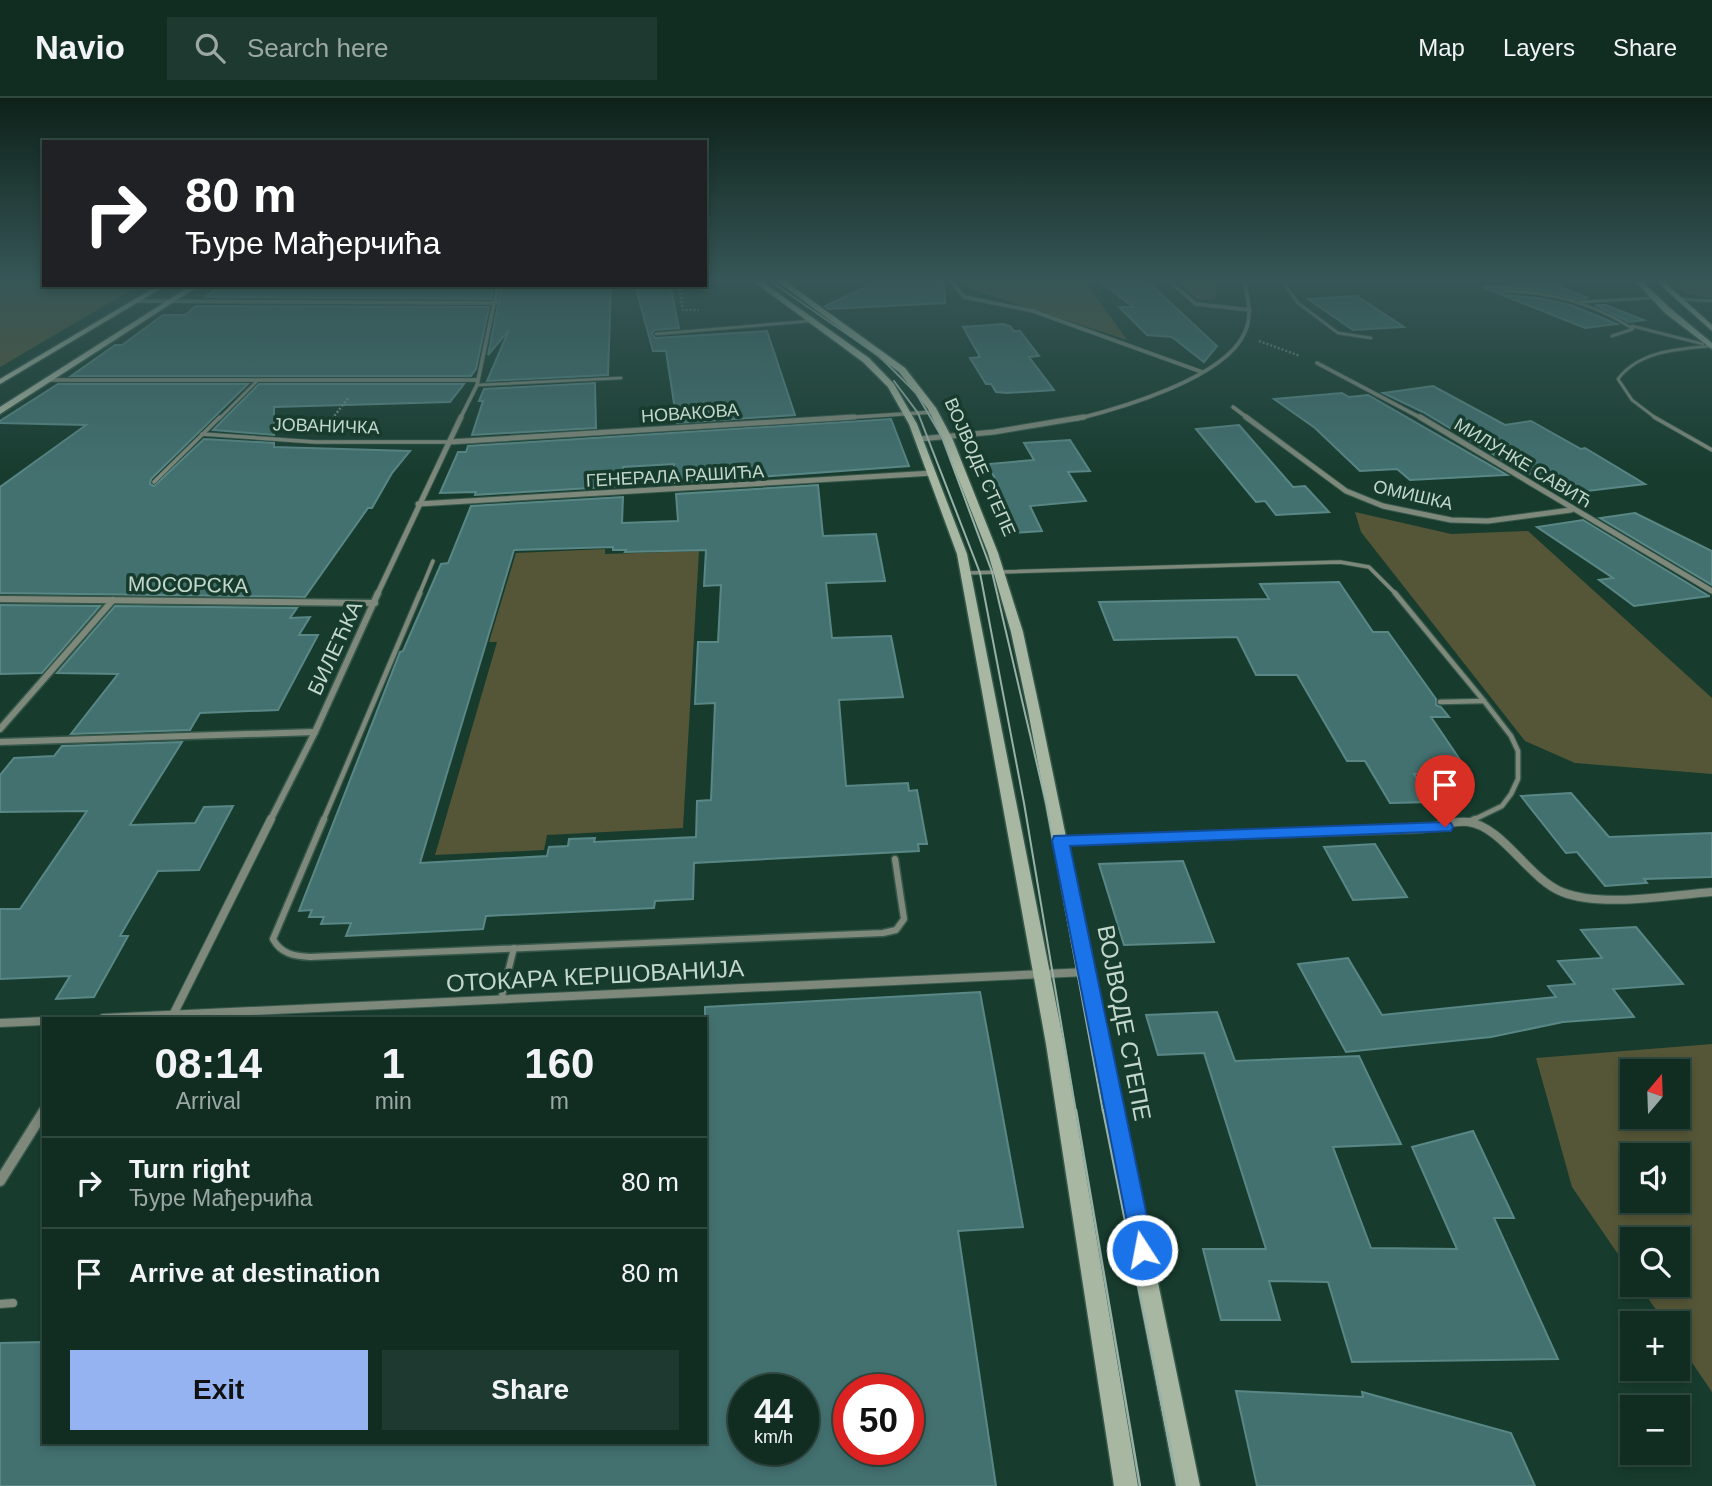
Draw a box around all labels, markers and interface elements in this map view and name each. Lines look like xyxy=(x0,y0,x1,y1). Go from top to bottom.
search box xyxy=(167,17,657,80)
text: Navio xyxy=(35,29,125,66)
icon: search xyxy=(191,29,229,67)
text: Search here xyxy=(247,33,389,63)
text: Map xyxy=(1418,34,1465,61)
text: Layers xyxy=(1503,34,1575,61)
text: Share xyxy=(1613,34,1677,61)
icon: right xyxy=(70,168,161,259)
text: 80 m xyxy=(185,168,297,222)
text: Ђуре Мађерчића xyxy=(185,225,440,261)
street label: ВОЈВОДЕ СТЕПЕ xyxy=(941,395,1019,539)
street label: НОВАКОВА xyxy=(640,400,740,426)
street label: ЈОВАНИЧКА xyxy=(272,414,380,438)
street label: МИЛУНКЕ САВИЋ xyxy=(1451,414,1595,512)
street label: ГЕНЕРАЛА РАШИЋА xyxy=(585,461,765,491)
street label: ОМИШКА xyxy=(1371,476,1455,514)
street label: МОСОРСКА xyxy=(128,572,248,597)
street label: БИЛЕЋКА xyxy=(303,597,366,698)
pin xyxy=(1415,755,1475,827)
icon: arrive xyxy=(1426,766,1464,804)
street label: ВОЈВОДЕ СТЕПЕ xyxy=(1092,923,1157,1123)
street label: ОТОКАРА КЕРШОВАНИЈА xyxy=(445,954,745,997)
text: 08:14 xyxy=(155,1040,262,1087)
text: 1 xyxy=(381,1040,405,1087)
text: 160 xyxy=(524,1040,594,1087)
north arrow xyxy=(1620,1059,1690,1129)
map controls xyxy=(1620,1059,1690,1465)
text: Arrival xyxy=(176,1088,241,1114)
text: min xyxy=(375,1088,412,1114)
text: m xyxy=(550,1088,569,1114)
button: sound xyxy=(1620,1143,1690,1213)
text: Turn right xyxy=(129,1154,250,1184)
icon: right xyxy=(70,1164,108,1202)
text: 80 m xyxy=(621,1167,679,1197)
text: Ђуре Мађерчића xyxy=(129,1185,313,1211)
position arrow xyxy=(1105,1213,1179,1287)
button: search xyxy=(1620,1227,1690,1297)
icon: arrive xyxy=(70,1255,108,1293)
text: Arrive at destination xyxy=(129,1258,380,1288)
text: 80 m xyxy=(621,1258,679,1288)
button: + xyxy=(1620,1311,1690,1381)
button: Exit xyxy=(70,1350,368,1430)
button: Share xyxy=(382,1350,679,1430)
speed limit sign: 50 xyxy=(833,1374,924,1465)
text: 44 xyxy=(754,1391,793,1430)
button: − xyxy=(1620,1395,1690,1465)
text: km/h xyxy=(754,1427,793,1447)

